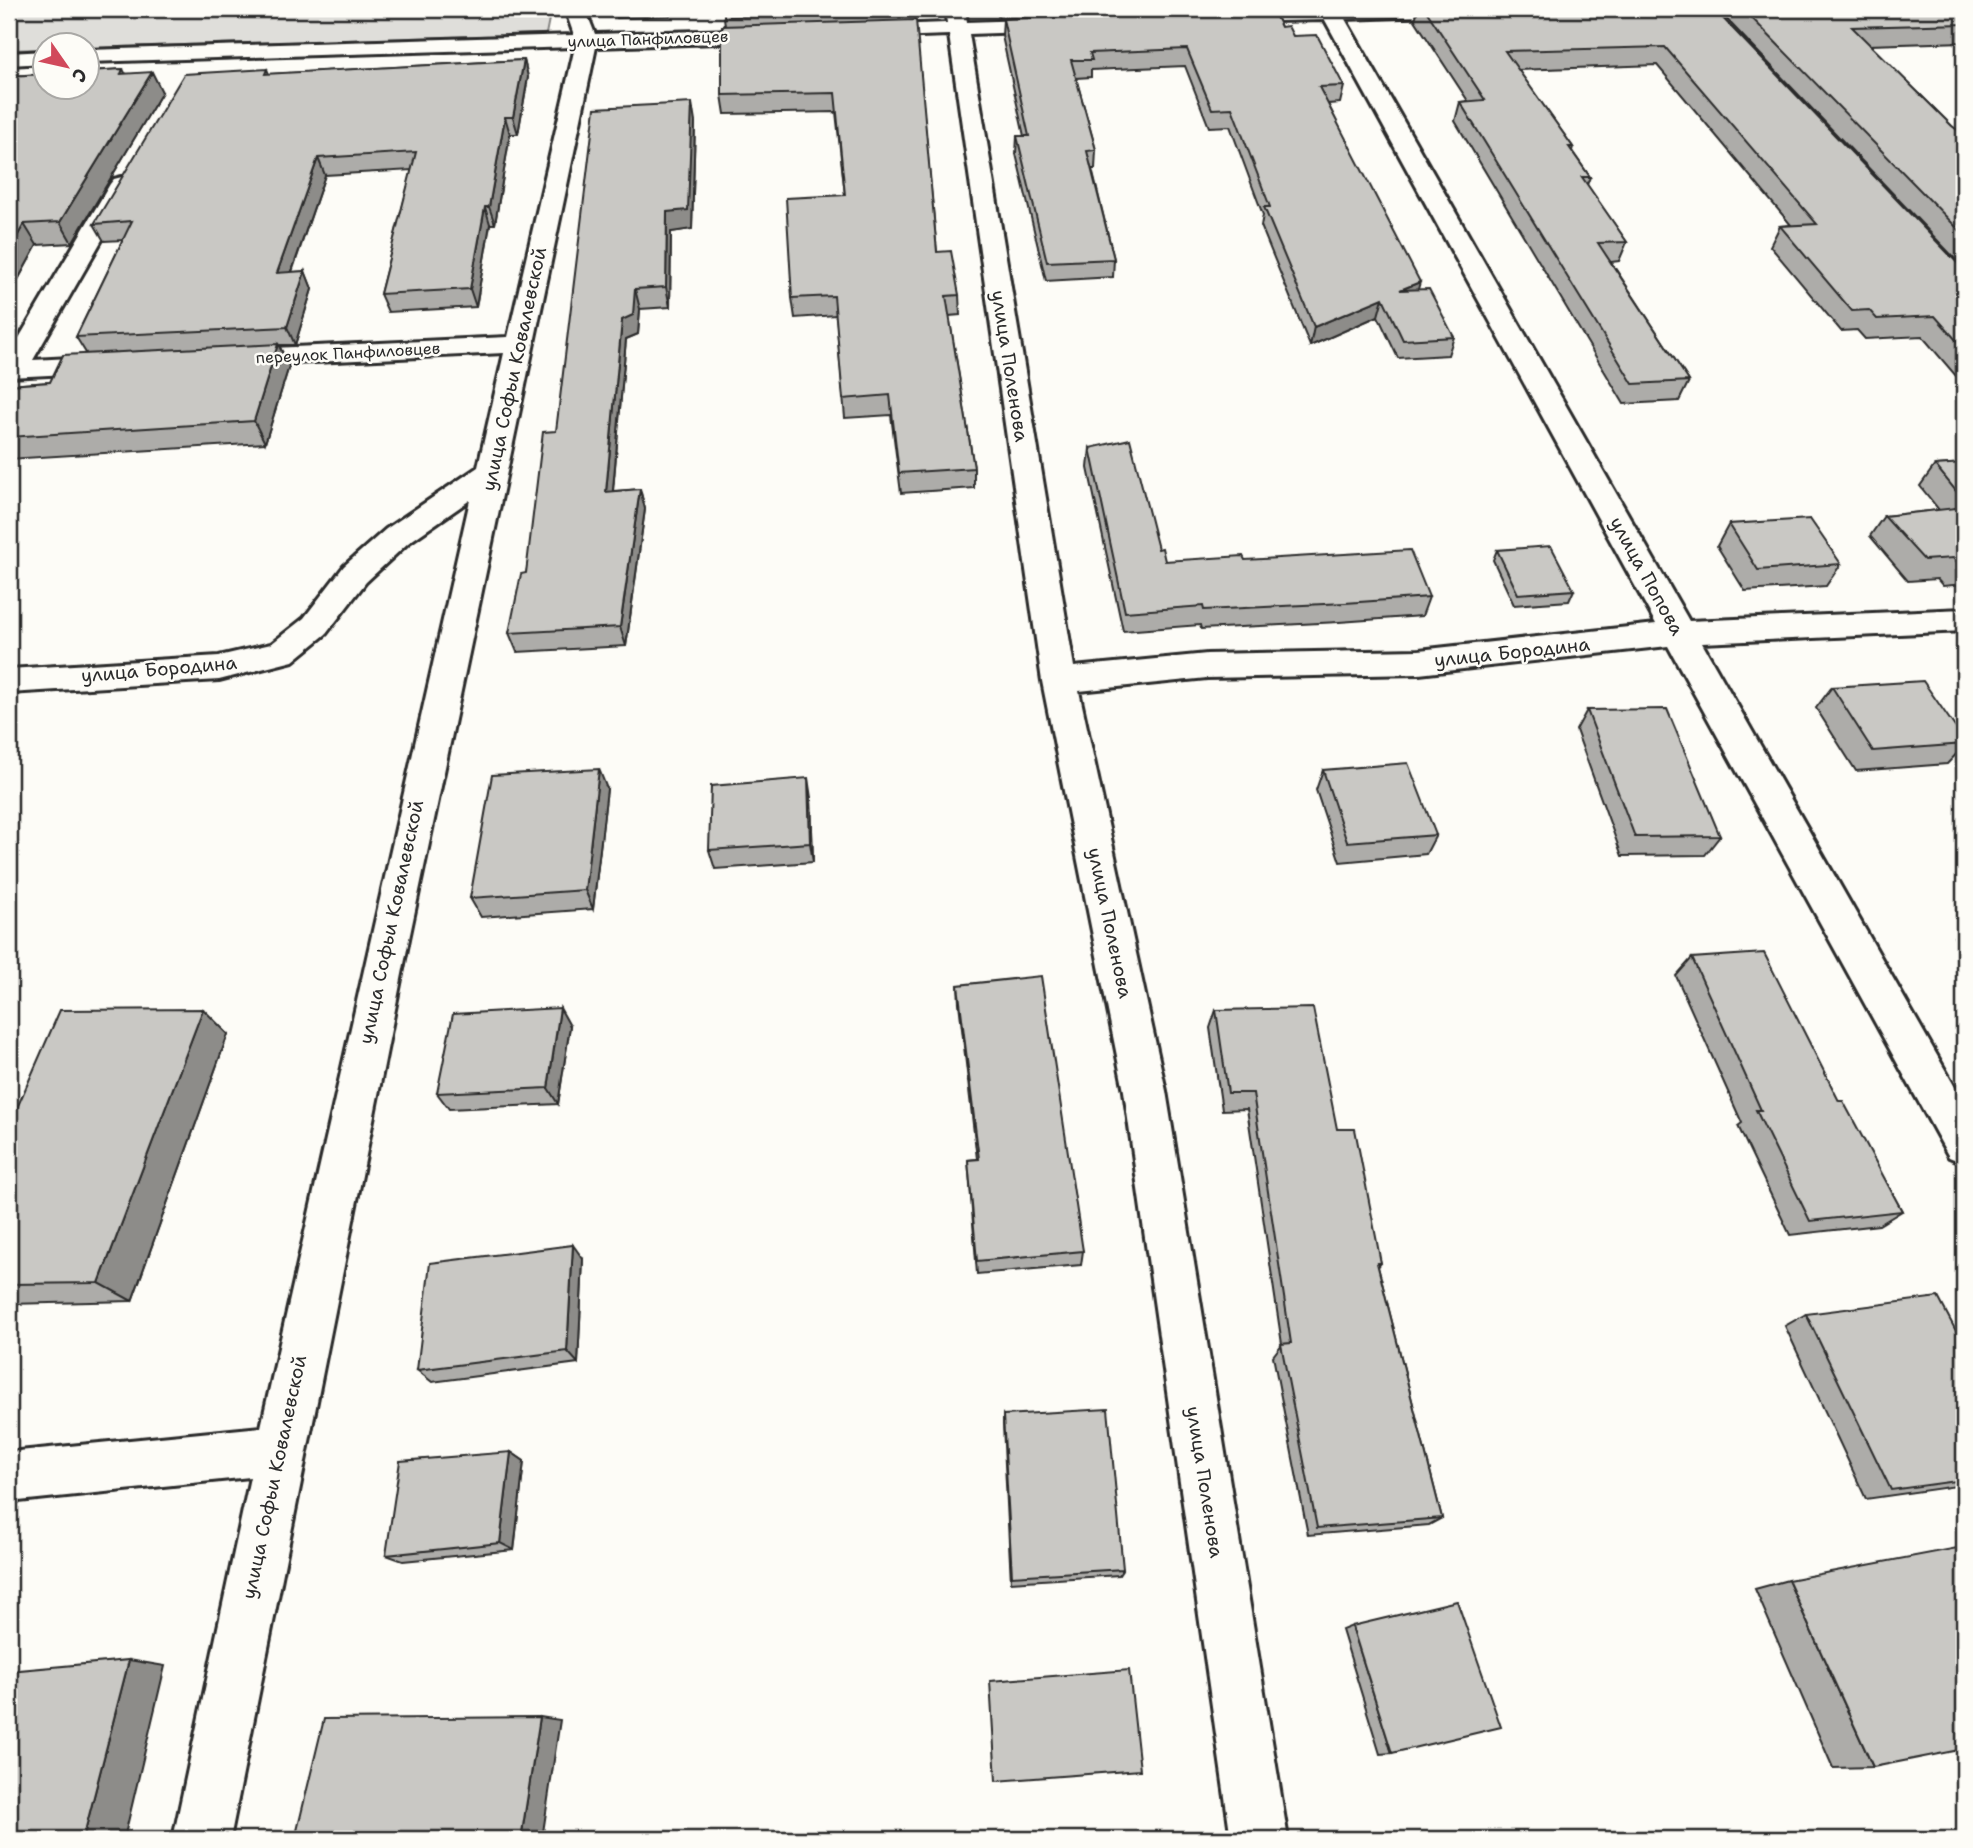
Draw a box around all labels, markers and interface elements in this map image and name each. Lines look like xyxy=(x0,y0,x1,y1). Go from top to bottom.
street label: улица Панфиловцев xyxy=(567,26,729,52)
north arrow xyxy=(32,32,102,102)
text: С xyxy=(66,63,93,87)
street label: улица Софьи Ковалевской xyxy=(476,245,552,493)
street label: улица Поленова xyxy=(986,288,1034,444)
street label: переулок Панфиловцев xyxy=(255,338,441,368)
street label: улица Попова xyxy=(1604,512,1690,640)
street label: улица Бородина xyxy=(1433,631,1591,673)
street label: улица Бородина xyxy=(80,650,238,688)
street label: улица Софьи Ковалевской xyxy=(353,798,429,1046)
street label: улица Поленова xyxy=(1082,845,1138,1001)
street label: улица Софьи Ковалевской xyxy=(236,1353,312,1601)
street label: улица Поленова xyxy=(1181,1404,1229,1560)

